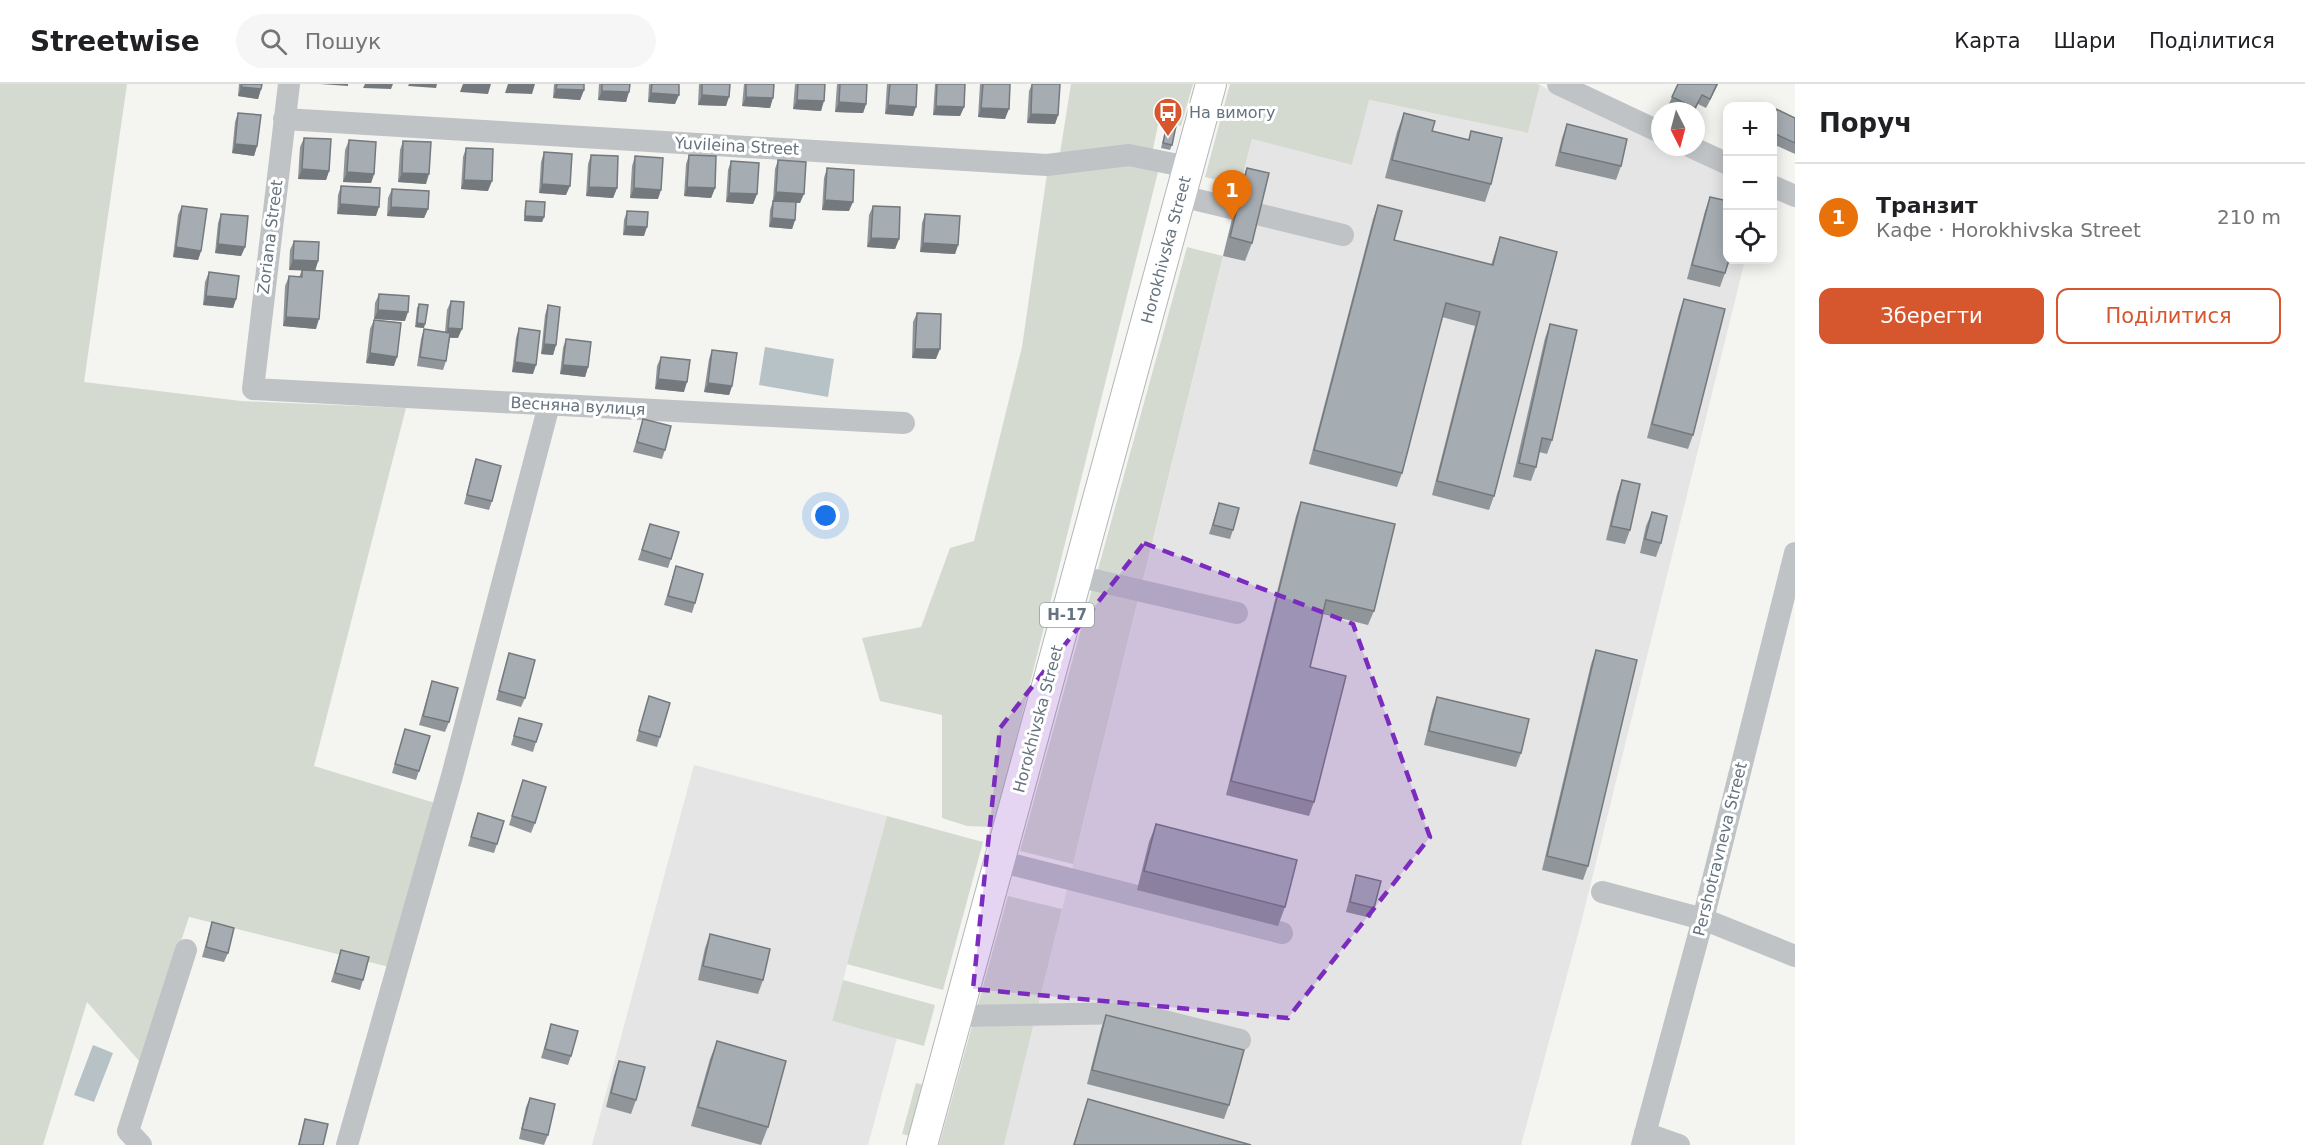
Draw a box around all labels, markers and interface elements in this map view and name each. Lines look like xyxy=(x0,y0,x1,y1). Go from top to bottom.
search box xyxy=(236,14,656,68)
text: Streetwise xyxy=(30,25,200,58)
icon: search xyxy=(257,25,290,58)
text: Пошук xyxy=(305,29,381,54)
text: Карта xyxy=(1954,29,2021,53)
text: Шари xyxy=(2054,29,2116,53)
text: Поділитися xyxy=(2149,29,2275,53)
bus stop icon: На вимогу xyxy=(1152,96,1184,138)
north arrow xyxy=(1651,102,1705,156)
map controls xyxy=(1723,102,1777,264)
button: + xyxy=(1723,102,1777,156)
place label: На вимогу xyxy=(1189,103,1275,122)
text: Поруч xyxy=(1819,108,1912,138)
street label: Yuvileina Street xyxy=(673,133,800,159)
button: − xyxy=(1723,156,1777,210)
pin: 1 xyxy=(1212,170,1252,220)
street label: Horokhivska Street xyxy=(1137,174,1195,326)
street label: Zoriana Street xyxy=(254,179,286,295)
text: Транзит xyxy=(1876,193,1978,218)
text: 1 xyxy=(1832,205,1845,229)
text: 210 m xyxy=(2217,205,2281,229)
button: locate xyxy=(1723,210,1777,264)
text: Кафе · Horokhivska Street xyxy=(1876,218,2141,242)
button: Зберегти xyxy=(1819,288,2044,344)
button: Поділитися xyxy=(2056,288,2281,344)
street label: Весняна вулиця xyxy=(510,393,646,419)
your location xyxy=(811,501,840,530)
road number: Н-17 xyxy=(1040,603,1094,627)
street label: Horokhivska Street xyxy=(1009,643,1067,795)
street label: Pershotravneva Street xyxy=(1689,760,1751,938)

